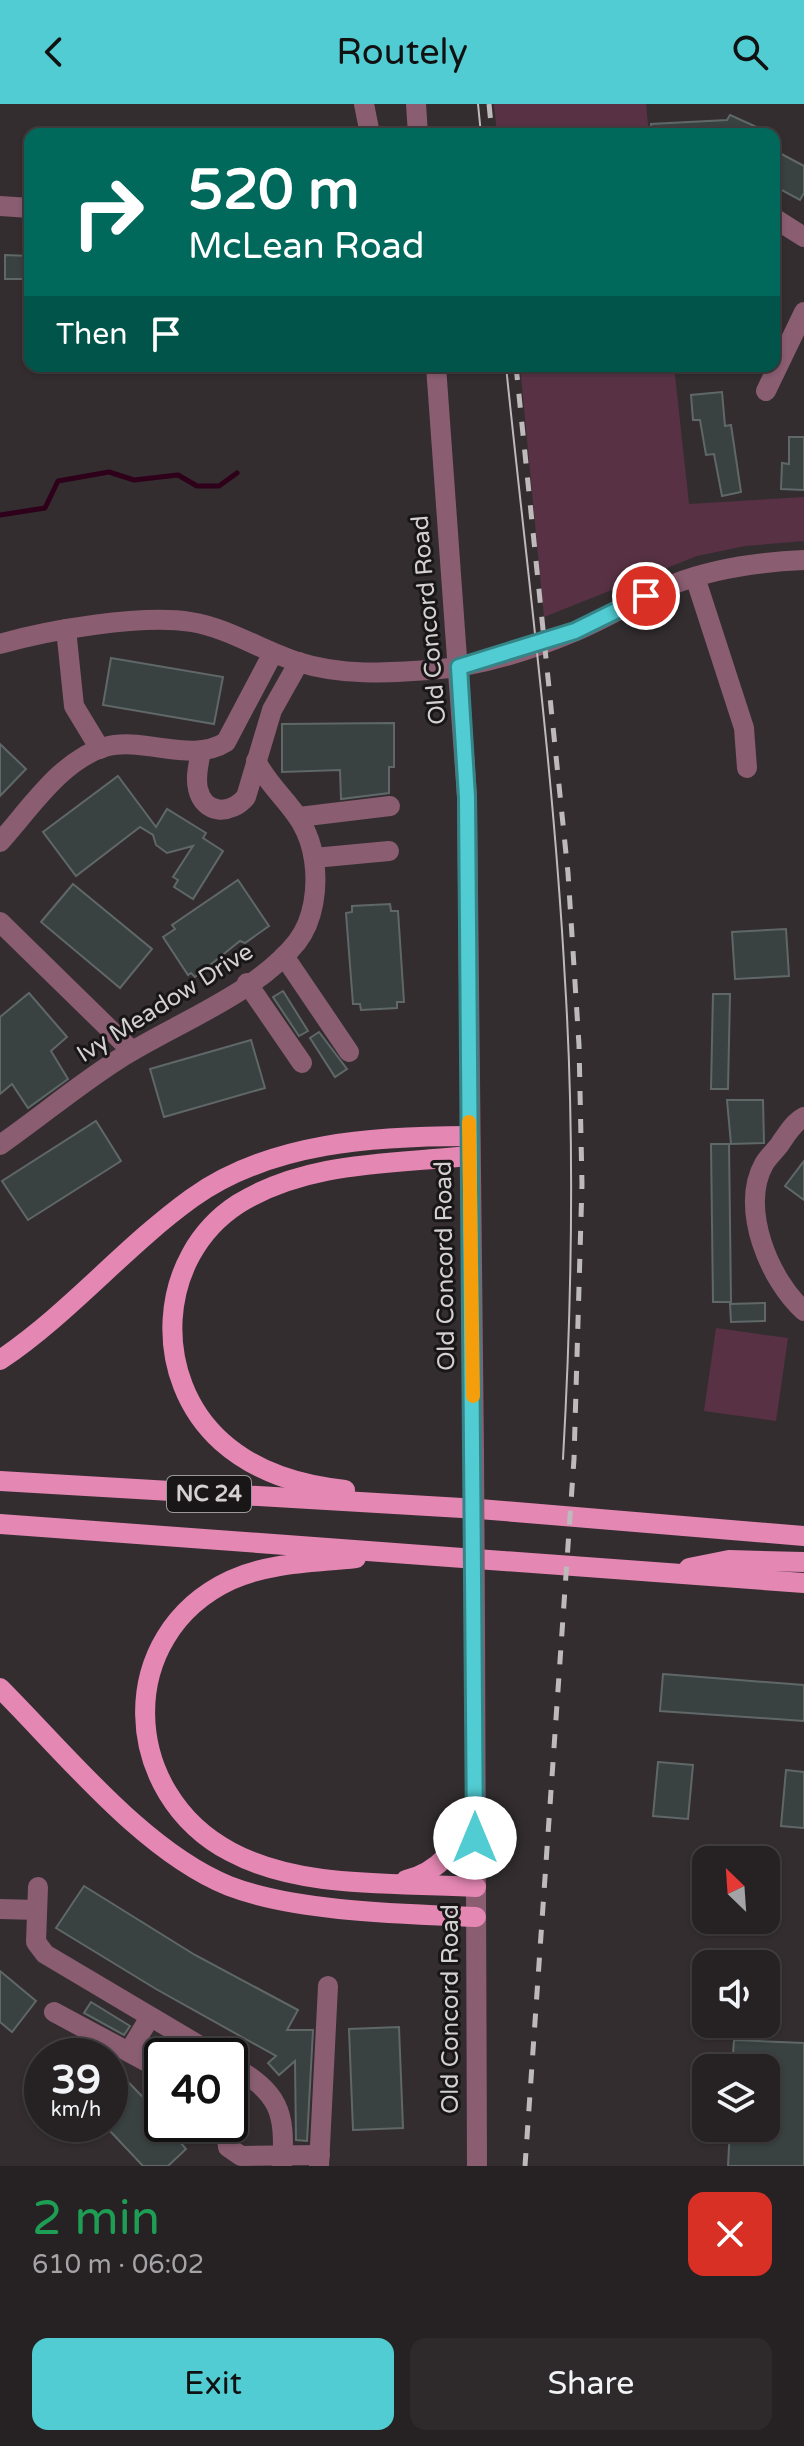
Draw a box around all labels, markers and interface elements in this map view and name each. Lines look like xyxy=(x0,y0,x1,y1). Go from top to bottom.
icon: back xyxy=(32,30,76,74)
icon: search xyxy=(728,30,772,74)
text: Routely xyxy=(336,31,468,74)
text: 520 m xyxy=(188,157,359,224)
icon: right xyxy=(56,160,160,264)
text: McLean Road xyxy=(188,225,425,268)
icon: arrive xyxy=(144,312,188,356)
text: Then xyxy=(56,316,128,353)
street label: Old Concord Road xyxy=(405,514,453,726)
pin xyxy=(612,562,680,630)
icon: arrive xyxy=(624,574,668,618)
street label: Ivy Meadow Drive xyxy=(72,937,258,1069)
street label: Old Concord Road xyxy=(429,1161,461,1371)
road number: NC 24 xyxy=(167,1476,251,1512)
position arrow xyxy=(433,1796,517,1880)
north arrow xyxy=(692,1846,780,1934)
map controls xyxy=(692,1846,780,2142)
street label: Old Concord Road xyxy=(436,1904,465,2114)
button: sound xyxy=(692,1950,780,2038)
speed limit sign: 40 xyxy=(144,2038,248,2142)
button: layers xyxy=(692,2054,780,2142)
text: 39 xyxy=(51,2056,101,2104)
text: km/h xyxy=(51,2098,101,2122)
text: 2 min xyxy=(32,2190,160,2248)
button: close xyxy=(688,2192,772,2276)
text: 610 m · 06:02 xyxy=(32,2249,204,2280)
button: Exit xyxy=(32,2338,394,2430)
button: Share xyxy=(410,2338,772,2430)

